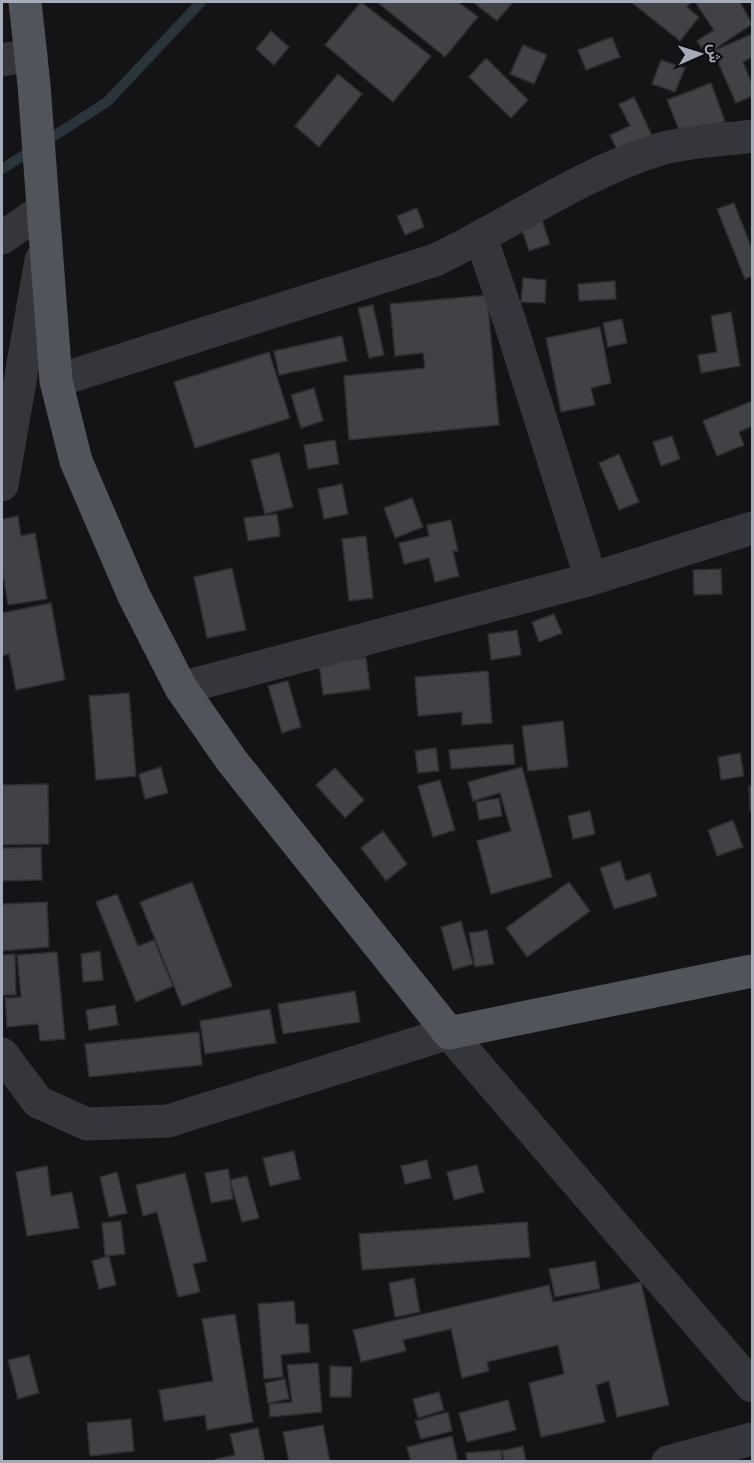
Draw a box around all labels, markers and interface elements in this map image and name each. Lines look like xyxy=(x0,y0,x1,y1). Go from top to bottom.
north arrow xyxy=(670,24,730,84)
text: ش xyxy=(702,43,726,63)

